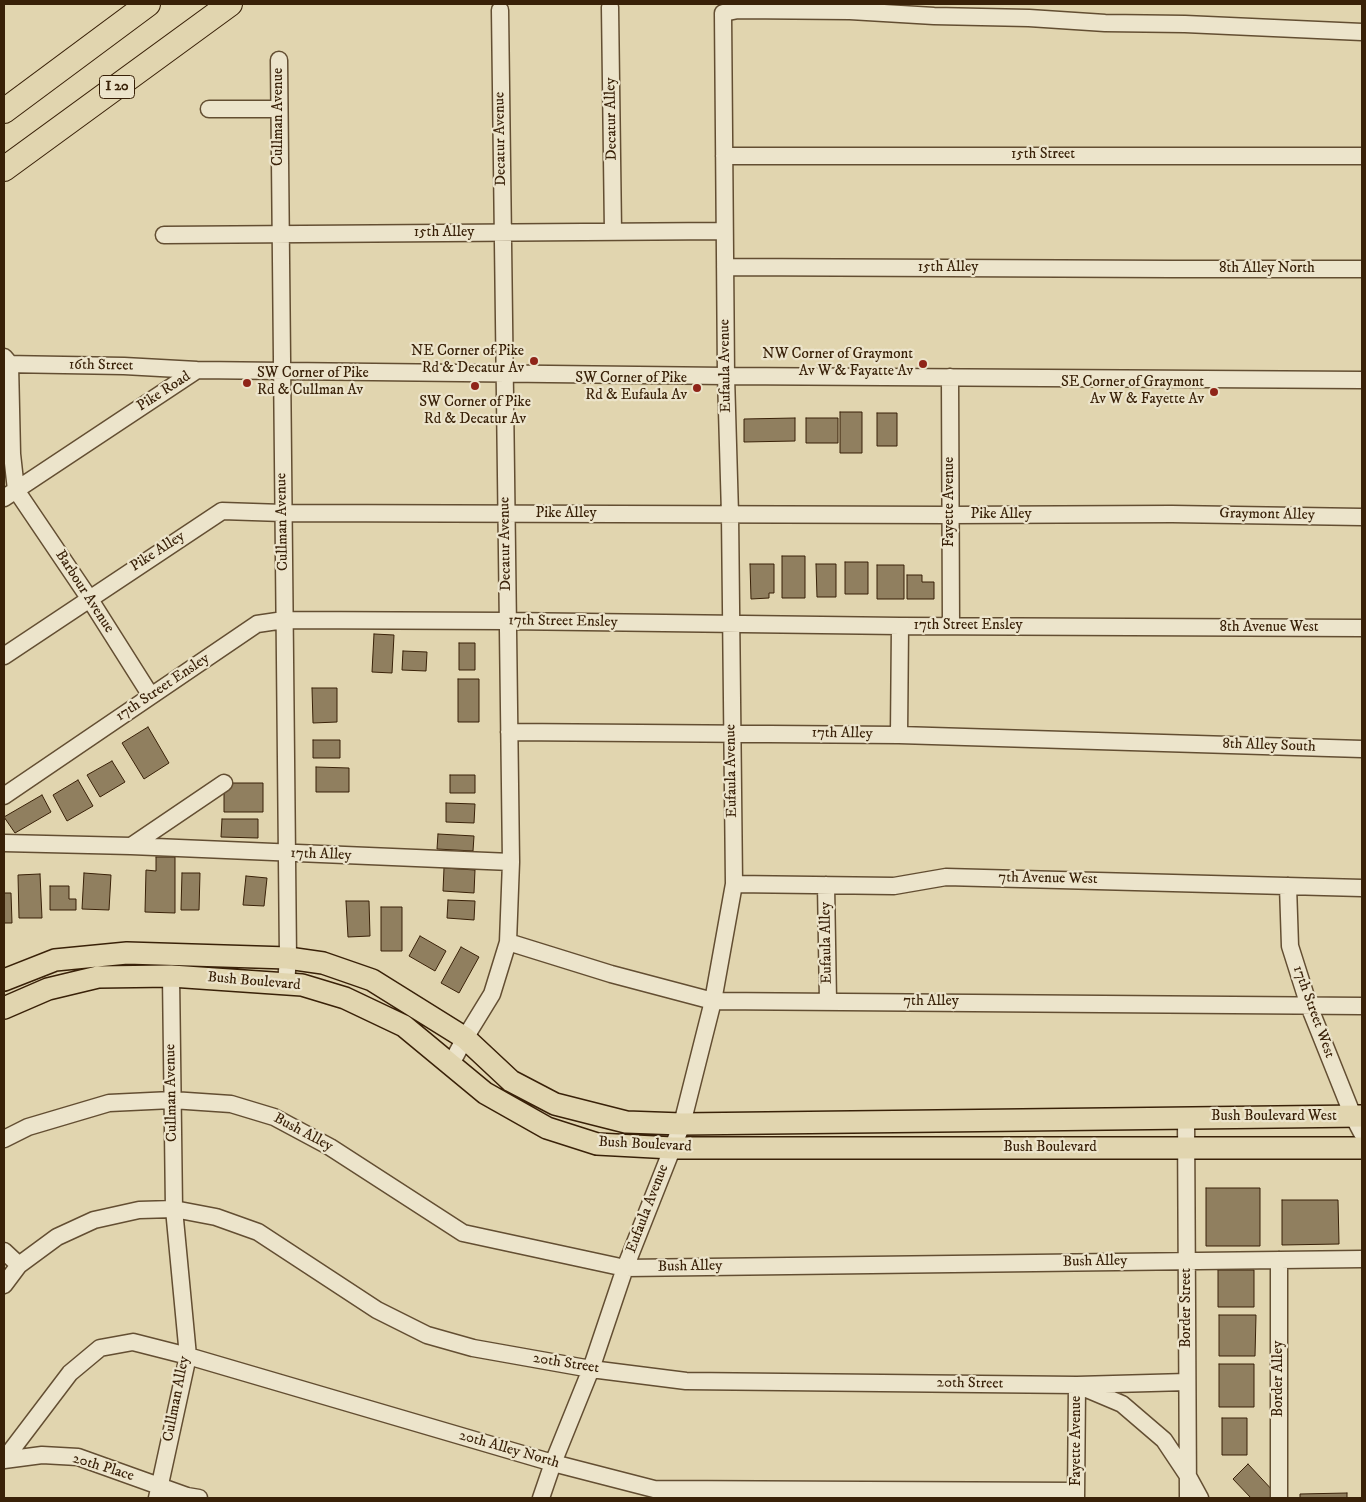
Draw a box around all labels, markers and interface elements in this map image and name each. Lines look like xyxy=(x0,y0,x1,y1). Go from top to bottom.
street label: Cullman Avenue xyxy=(270,68,288,166)
road number: I 20 xyxy=(100,75,134,98)
street label: Decatur Alley xyxy=(602,77,622,161)
street label: Decatur Avenue xyxy=(491,92,511,186)
street label: 15th Street xyxy=(1011,146,1075,164)
street label: 15th Alley xyxy=(414,224,474,242)
street label: 15th Alley xyxy=(918,259,978,277)
street label: 8th Alley North xyxy=(1219,260,1315,278)
street label: Eufaula Avenue xyxy=(716,319,736,413)
place label: NE Corner of Pike Rd & Decatur Av xyxy=(411,343,524,378)
place label: NW Corner of Graymont Av W & Fayatte Av xyxy=(762,346,913,381)
marker: NE Corner of Pike Rd & Decatur Av xyxy=(528,355,540,367)
street label: 16th Street xyxy=(69,356,133,376)
marker: NW Corner of Graymont Av W & Fayatte Av xyxy=(917,358,929,370)
place label: SW Corner of Pike Rd & Cullman Av xyxy=(257,365,369,400)
street label: Pike Road xyxy=(134,368,194,416)
place label: SW Corner of Pike Rd & Eufaula Av xyxy=(575,370,687,405)
place label: SE Corner of Graymont Av W & Fayette Av xyxy=(1061,374,1204,409)
marker: SW Corner of Pike Rd & Cullman Av xyxy=(241,377,253,389)
marker: SW Corner of Pike Rd & Decatur Av xyxy=(469,380,481,392)
marker: SW Corner of Pike Rd & Eufaula Av xyxy=(691,382,703,394)
marker: SE Corner of Graymont Av W & Fayette Av xyxy=(1208,386,1220,398)
place label: SW Corner of Pike Rd & Decatur Av xyxy=(419,394,531,429)
street label: Fayette Avenue xyxy=(941,457,959,547)
street label: Cullman Avenue xyxy=(273,473,293,571)
street label: Decatur Avenue xyxy=(496,497,516,591)
street label: Pike Alley xyxy=(535,505,597,523)
street label: Graymont Alley xyxy=(1219,505,1315,525)
street label: Pike Alley xyxy=(970,506,1032,524)
street label: Pike Alley xyxy=(127,528,189,576)
street label: Barbour Avenue xyxy=(51,547,117,637)
street label: 17th Street Ensley xyxy=(508,612,618,632)
street label: 17th Street Ensley xyxy=(913,617,1023,635)
street label: 8th Avenue West xyxy=(1220,619,1318,637)
street label: 17th Street Ensley xyxy=(113,650,213,726)
street label: Eufaula Avenue xyxy=(722,724,742,818)
street label: 17th Alley xyxy=(811,724,873,744)
street label: 8th Alley South xyxy=(1222,735,1316,757)
street label: 17th Alley xyxy=(290,845,352,865)
street label: 7th Avenue West xyxy=(998,869,1098,889)
street label: Eufaula Alley xyxy=(817,902,837,984)
street label: 17th Street West xyxy=(1288,963,1338,1061)
street label: Bush Boulevard xyxy=(207,969,301,995)
street label: 7th Alley xyxy=(903,993,959,1011)
street label: Cullman Avenue xyxy=(162,1044,182,1142)
street label: Bush Boulevard West xyxy=(1211,1108,1337,1126)
street label: Bush Alley xyxy=(270,1110,336,1156)
street label: Bush Boulevard xyxy=(598,1134,692,1156)
street label: Bush Boulevard xyxy=(1003,1139,1097,1157)
street label: Eufaula Avenue xyxy=(623,1162,673,1256)
street label: Bush Alley xyxy=(1063,1252,1127,1272)
street label: Bush Alley xyxy=(658,1257,722,1277)
street label: Border Street xyxy=(1178,1268,1196,1348)
street label: Border Alley xyxy=(1270,1341,1288,1417)
street label: 20th Street xyxy=(532,1350,600,1378)
street label: Cullman Alley xyxy=(160,1355,194,1443)
street label: 20th Street xyxy=(936,1374,1004,1394)
street label: Fayette Avenue xyxy=(1068,1396,1086,1486)
street label: 20th Alley North xyxy=(457,1427,561,1473)
street label: 20th Place xyxy=(70,1450,136,1486)

